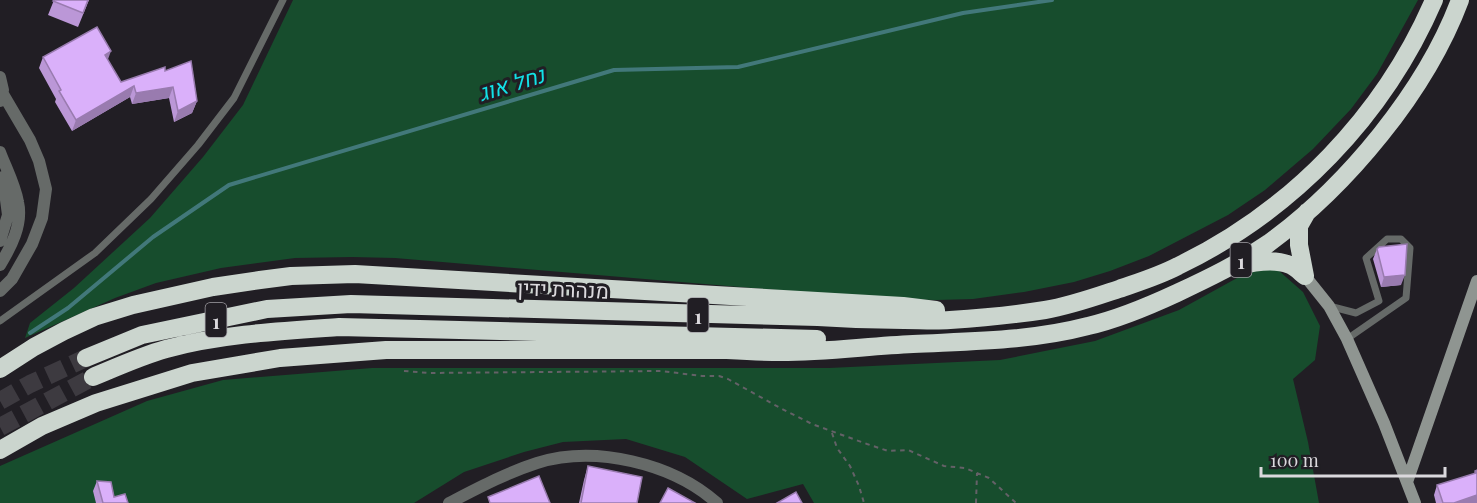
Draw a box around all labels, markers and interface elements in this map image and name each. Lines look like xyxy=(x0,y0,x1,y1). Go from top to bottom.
water label: נחל אוג xyxy=(474,58,550,107)
road number: 1 xyxy=(1230,243,1252,277)
street label: מנהרת ידין xyxy=(517,272,609,304)
road number: 1 xyxy=(688,298,708,332)
road number: 1 xyxy=(206,303,226,337)
scale bar xyxy=(1261,440,1446,478)
text: 100 m xyxy=(1270,448,1319,472)

